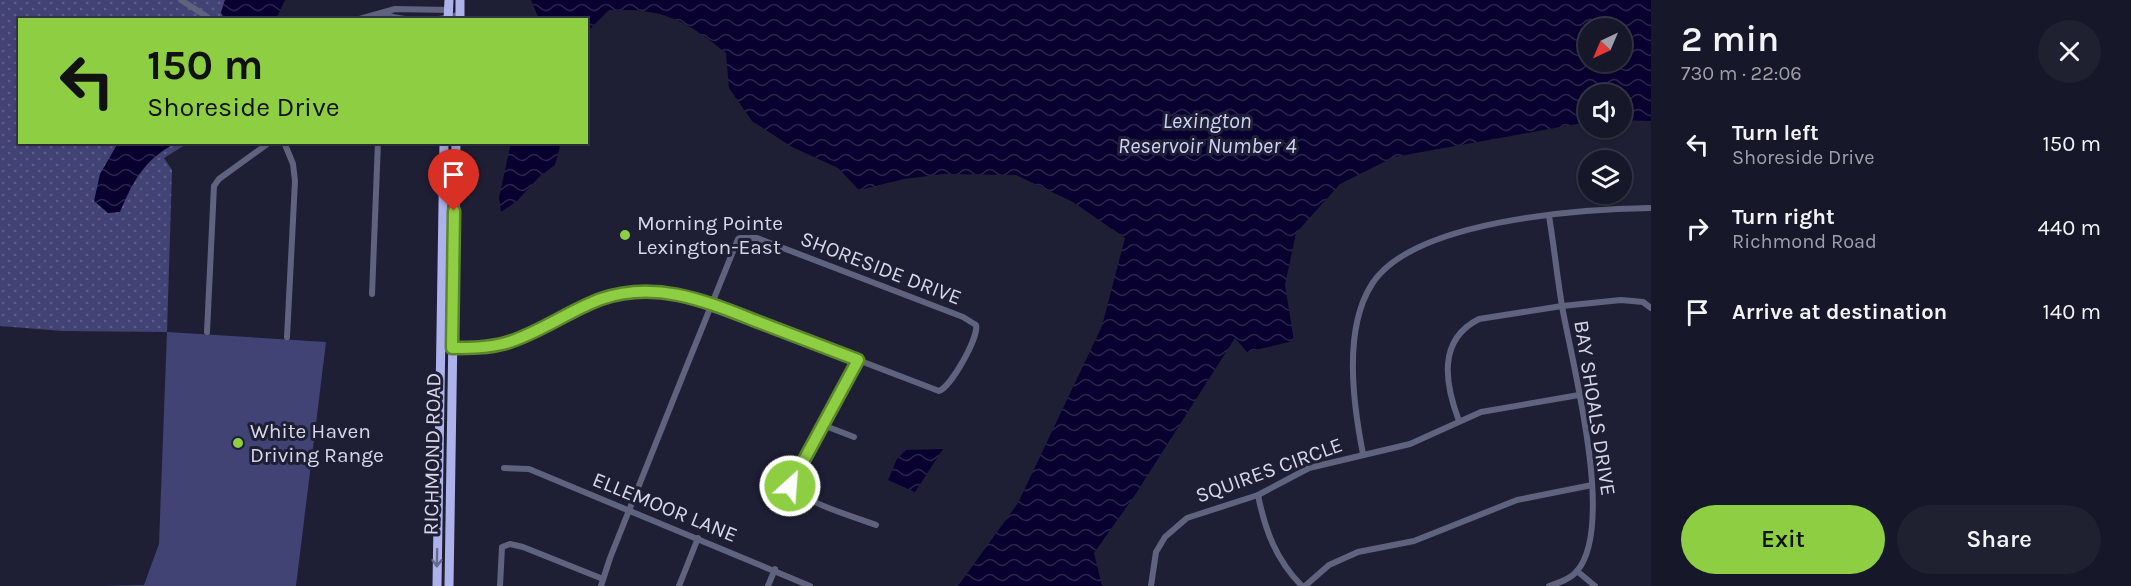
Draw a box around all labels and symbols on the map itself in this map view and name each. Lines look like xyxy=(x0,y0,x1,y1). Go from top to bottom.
north arrow xyxy=(1578,18,1632,72)
water label: Lexington Reservoir Number 4 xyxy=(1118,108,1297,159)
pin xyxy=(428,149,479,211)
place label: Morning Pointe Lexington-East xyxy=(637,211,783,259)
street label: SHORESIDE DRIVE xyxy=(797,226,965,310)
marker: Morning Pointe Lexington-East xyxy=(618,228,632,242)
street label: BAY SHOALS DRIVE xyxy=(1569,319,1621,497)
street label: RICHMOND ROAD xyxy=(419,373,445,535)
place label: White Haven Driving Range xyxy=(250,419,384,467)
street label: SQUIRES CIRCLE xyxy=(1192,432,1346,508)
marker: White Haven Driving Range xyxy=(231,436,245,450)
position arrow xyxy=(758,454,822,518)
street label: ELLEMOOR LANE xyxy=(589,467,741,547)
one-way arrow xyxy=(432,547,443,567)

